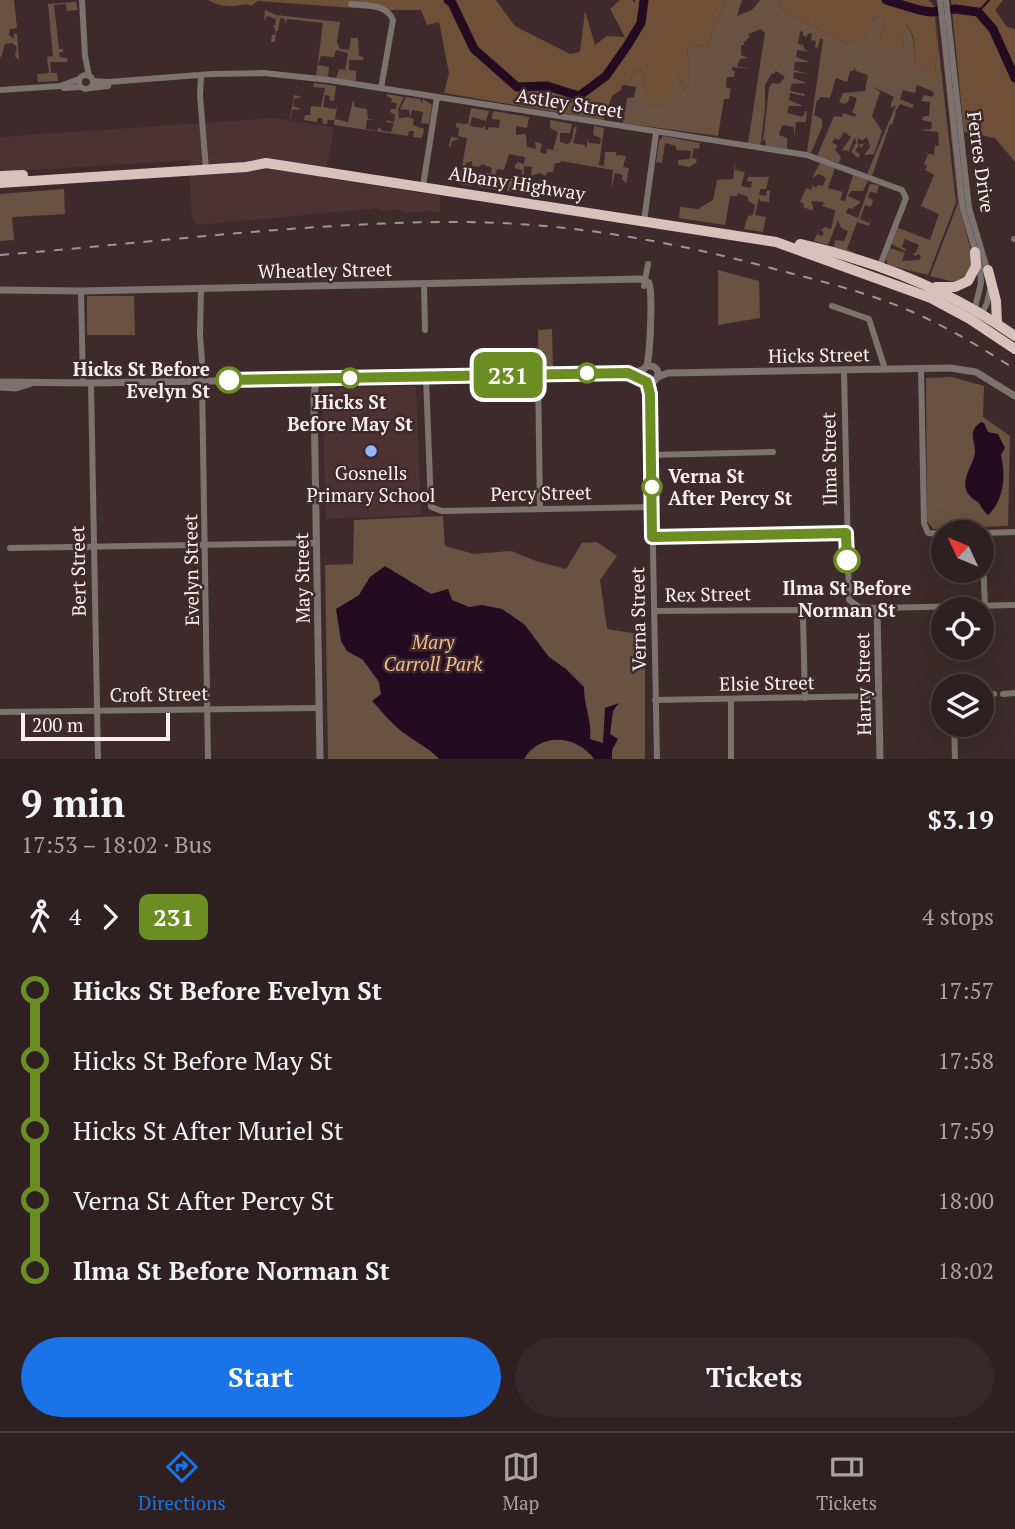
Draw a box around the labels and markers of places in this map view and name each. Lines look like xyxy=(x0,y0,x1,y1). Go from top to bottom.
place label: Hicks St Before Evelyn St xyxy=(73,356,210,403)
unlabelled marker xyxy=(577,363,597,383)
marker: Hicks St Before Evelyn St xyxy=(216,367,242,393)
marker: Hicks St Before May St xyxy=(340,368,360,388)
place label: Hicks St Before May St xyxy=(287,389,413,436)
marker: Gosnells Primary School xyxy=(363,443,379,459)
place label: Gosnells Primary School xyxy=(306,460,436,507)
place label: Verna St After Percy St xyxy=(668,463,793,510)
marker: Verna St After Percy St xyxy=(642,477,662,497)
marker: Ilma St Before Norman St xyxy=(834,547,860,573)
place label: Ilma St Before Norman St xyxy=(783,575,911,622)

